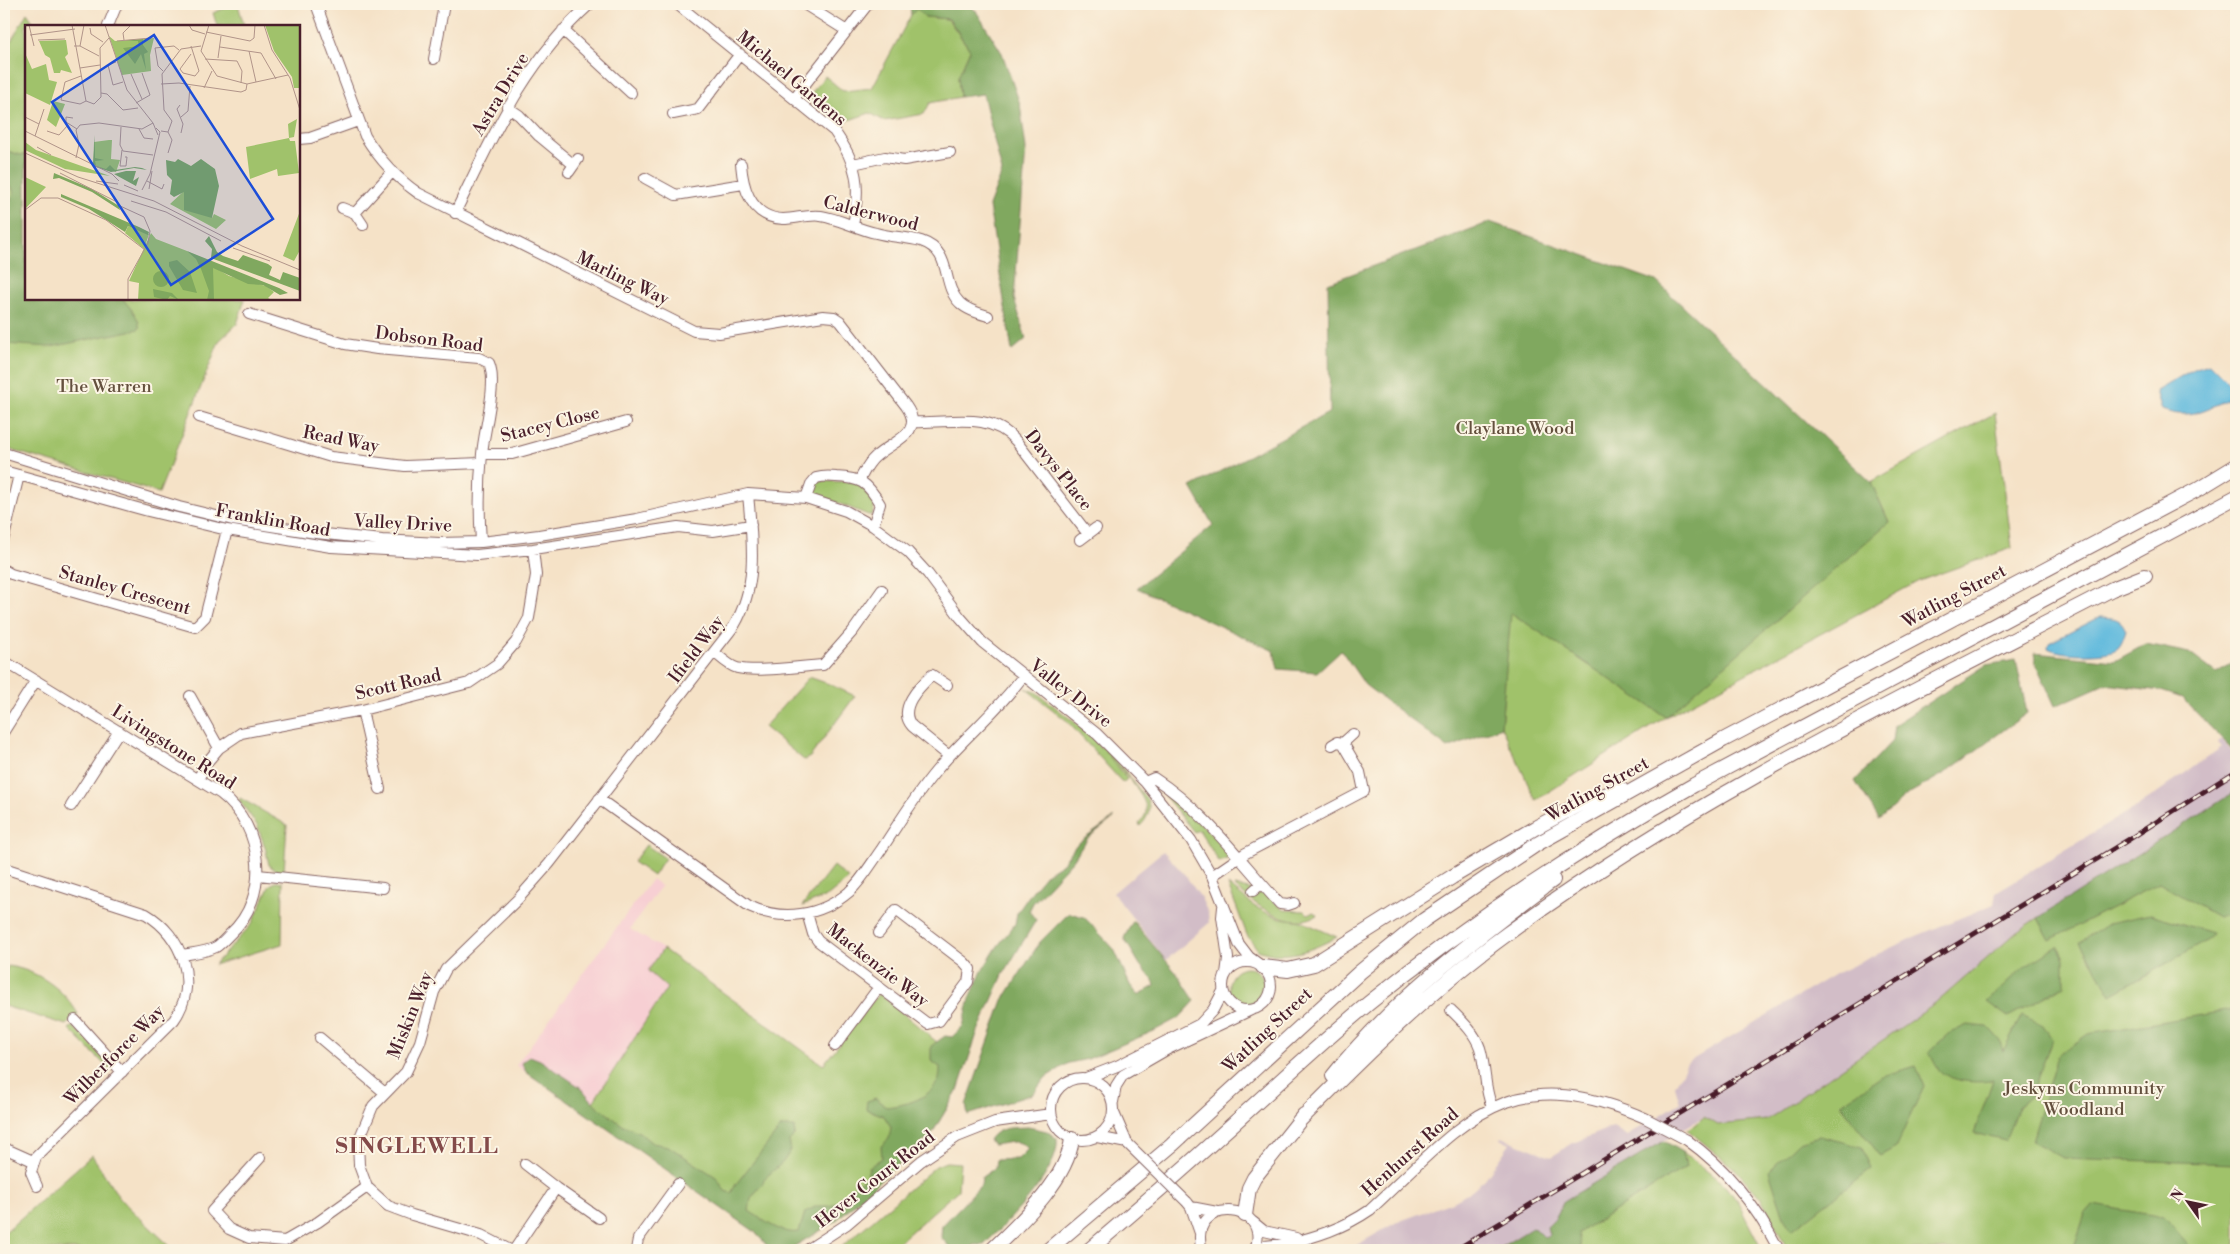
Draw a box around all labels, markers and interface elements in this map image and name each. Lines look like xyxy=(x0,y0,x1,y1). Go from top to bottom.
inset map xyxy=(25,25,300,300)
street label: Michael Gardens xyxy=(732,26,852,131)
street label: Astra Drive xyxy=(466,48,534,141)
street label: Calderwood xyxy=(821,191,922,237)
street label: Marling Way xyxy=(573,246,673,311)
street label: Dobson Road xyxy=(374,321,485,358)
park label: The Warren xyxy=(56,375,152,398)
street label: Stacey Close xyxy=(498,401,602,448)
park label: Claylane Wood xyxy=(1456,417,1575,440)
street label: Read Way xyxy=(301,421,381,458)
street label: Davys Place xyxy=(1020,425,1098,516)
street label: Franklin Road xyxy=(214,499,333,542)
street label: Valley Drive xyxy=(352,509,453,538)
street label: Watling Street xyxy=(1897,559,2011,634)
street label: Stanley Crescent xyxy=(56,561,194,620)
street label: Ifield Way xyxy=(663,611,730,688)
street label: Valley Drive xyxy=(1024,653,1117,733)
street label: Scott Road xyxy=(353,663,444,706)
street label: Livingstone Road xyxy=(107,700,241,795)
street label: Watling Street xyxy=(1541,751,1654,828)
street label: Mackenzie Way xyxy=(822,918,934,1013)
street label: Miskin Way xyxy=(382,968,439,1062)
street label: Watling Street xyxy=(1217,982,1318,1079)
street label: Wilberforce Way xyxy=(58,1000,170,1111)
park label: Jeskyns Community Woodland xyxy=(2003,1077,2165,1121)
street label: Henhurst Road xyxy=(1357,1102,1464,1202)
street label: Hever Court Road xyxy=(811,1125,940,1233)
district label: SINGLEWELL xyxy=(335,1133,499,1160)
north arrow xyxy=(2162,1176,2212,1226)
text: N xyxy=(2167,1186,2189,1205)

